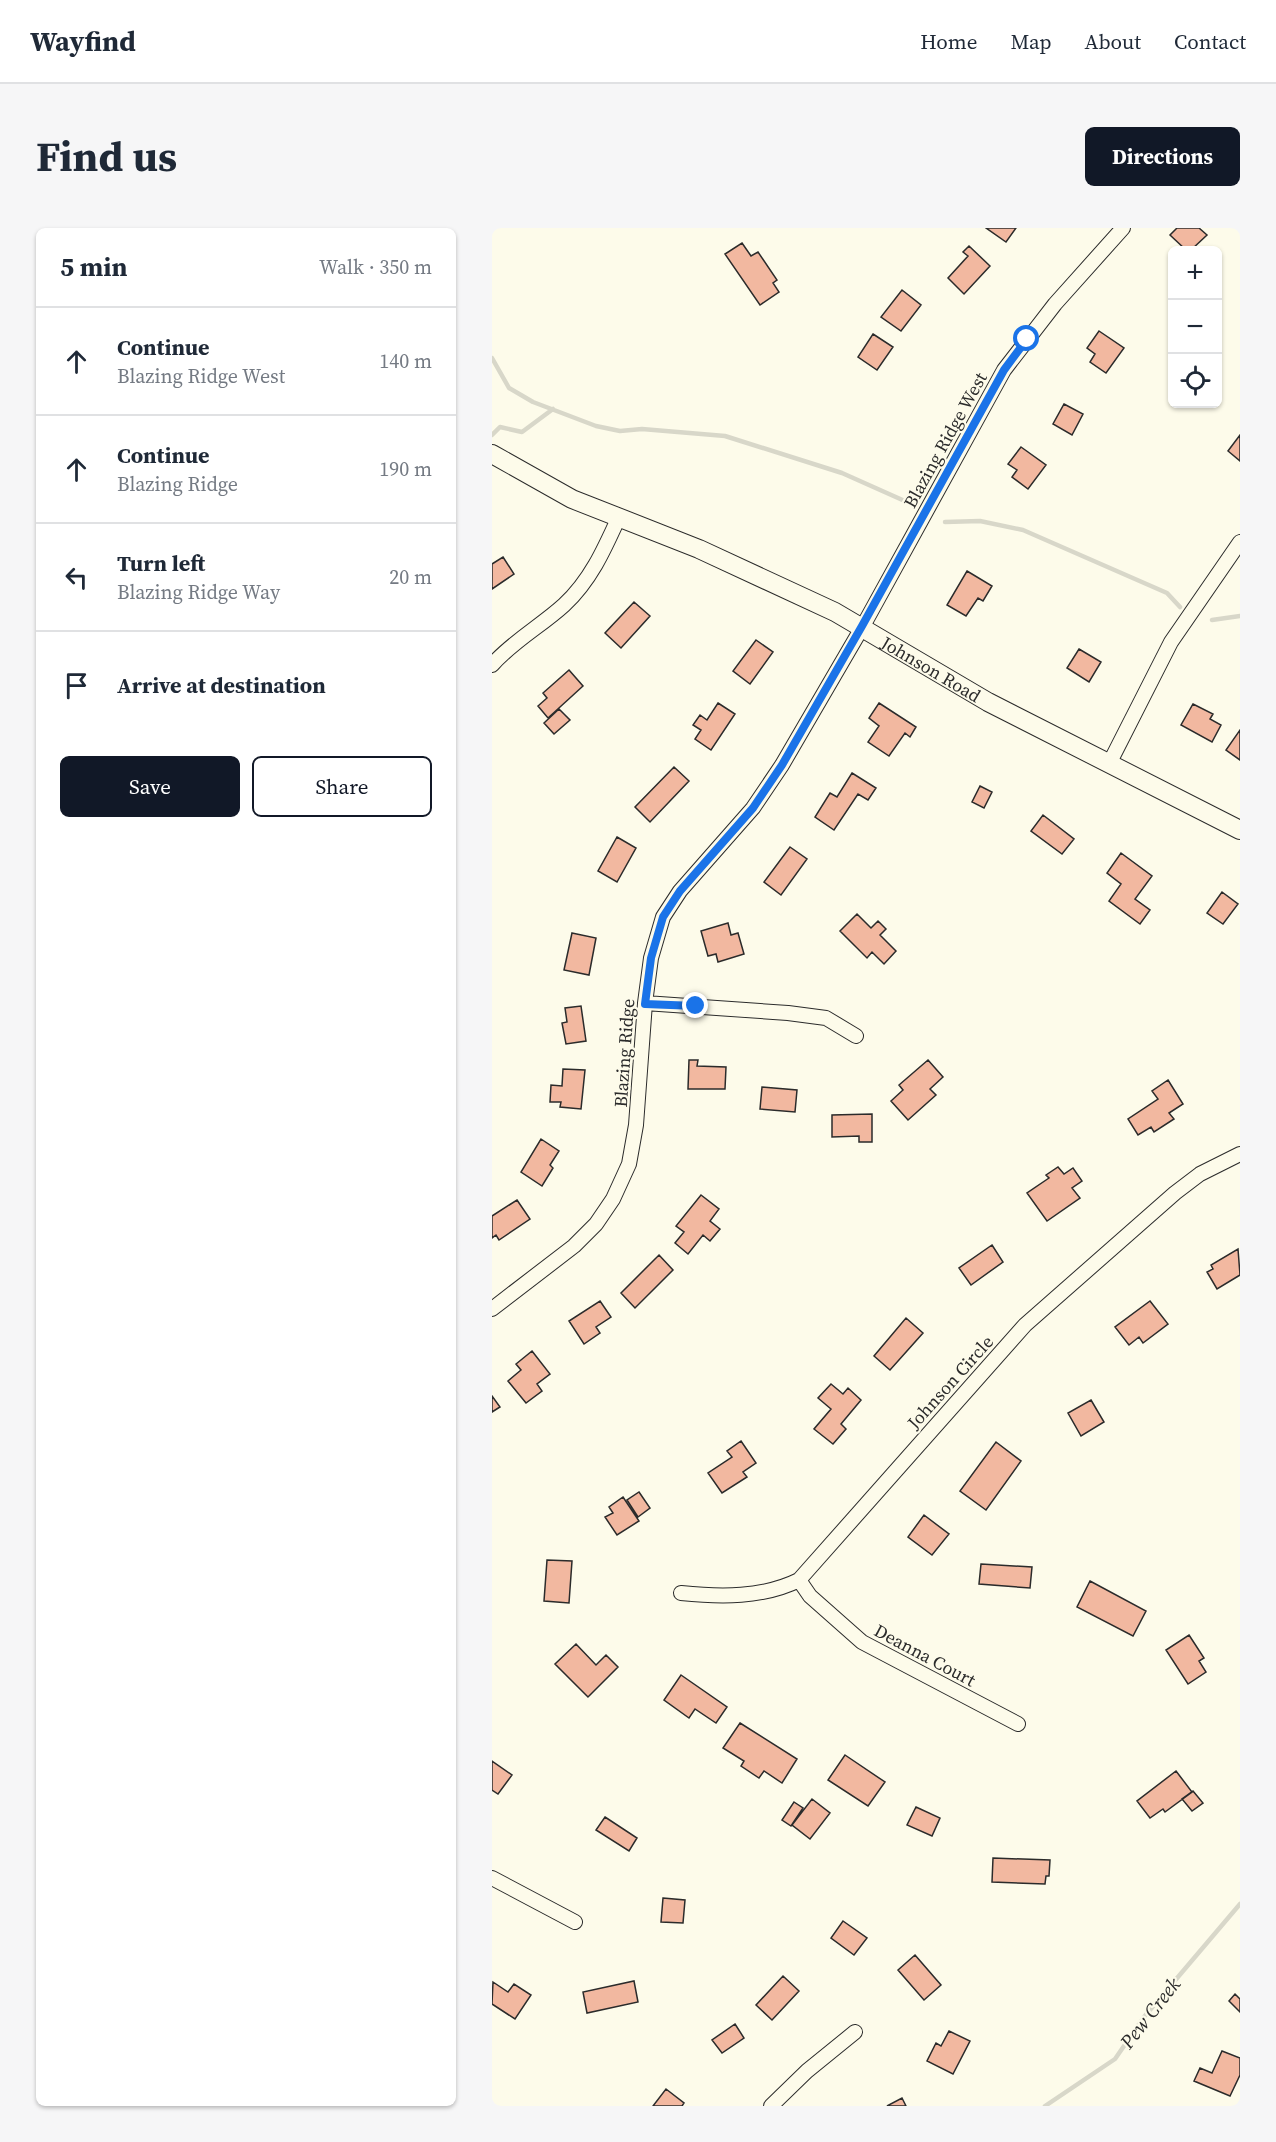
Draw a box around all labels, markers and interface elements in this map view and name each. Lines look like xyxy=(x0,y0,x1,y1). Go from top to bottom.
text: Wayfind xyxy=(30,22,136,60)
text: Home xyxy=(920,27,978,56)
text: Map xyxy=(1011,27,1052,56)
text: About xyxy=(1085,27,1141,56)
text: Contact xyxy=(1174,27,1246,56)
text: Find us xyxy=(36,127,177,185)
button: Directions xyxy=(1085,127,1240,186)
map controls xyxy=(1168,246,1222,408)
button: + xyxy=(1168,246,1222,300)
text: 5 min xyxy=(60,249,127,285)
text: Walk · 350 m xyxy=(319,253,432,281)
button: − xyxy=(1168,300,1222,354)
route start xyxy=(1013,325,1039,351)
text: Continue xyxy=(117,332,210,362)
icon: ahead xyxy=(60,345,93,378)
text: 140 m xyxy=(379,347,432,375)
button: locate xyxy=(1168,354,1222,408)
text: Blazing Ridge West xyxy=(117,362,285,390)
street label: Blazing Ridge West xyxy=(897,368,993,512)
text: Continue xyxy=(117,440,210,470)
icon: ahead xyxy=(60,453,93,486)
text: 190 m xyxy=(379,455,432,483)
text: Blazing Ridge xyxy=(117,470,238,498)
text: Turn left xyxy=(117,548,205,578)
icon: left xyxy=(60,561,93,594)
text: 20 m xyxy=(389,563,432,591)
text: Blazing Ridge Way xyxy=(117,578,280,606)
street label: Johnson Road xyxy=(876,629,986,708)
icon: arrive xyxy=(60,669,93,702)
text: Arrive at destination xyxy=(117,670,326,700)
button: Save xyxy=(60,756,240,817)
button: Share xyxy=(252,756,432,817)
route end xyxy=(682,992,708,1018)
street label: Blazing Ridge xyxy=(608,998,640,1108)
street label: Johnson Circle xyxy=(901,1330,999,1435)
street label: Deanna Court xyxy=(870,1618,980,1692)
water label: Pew Creek xyxy=(1113,1971,1187,2055)

